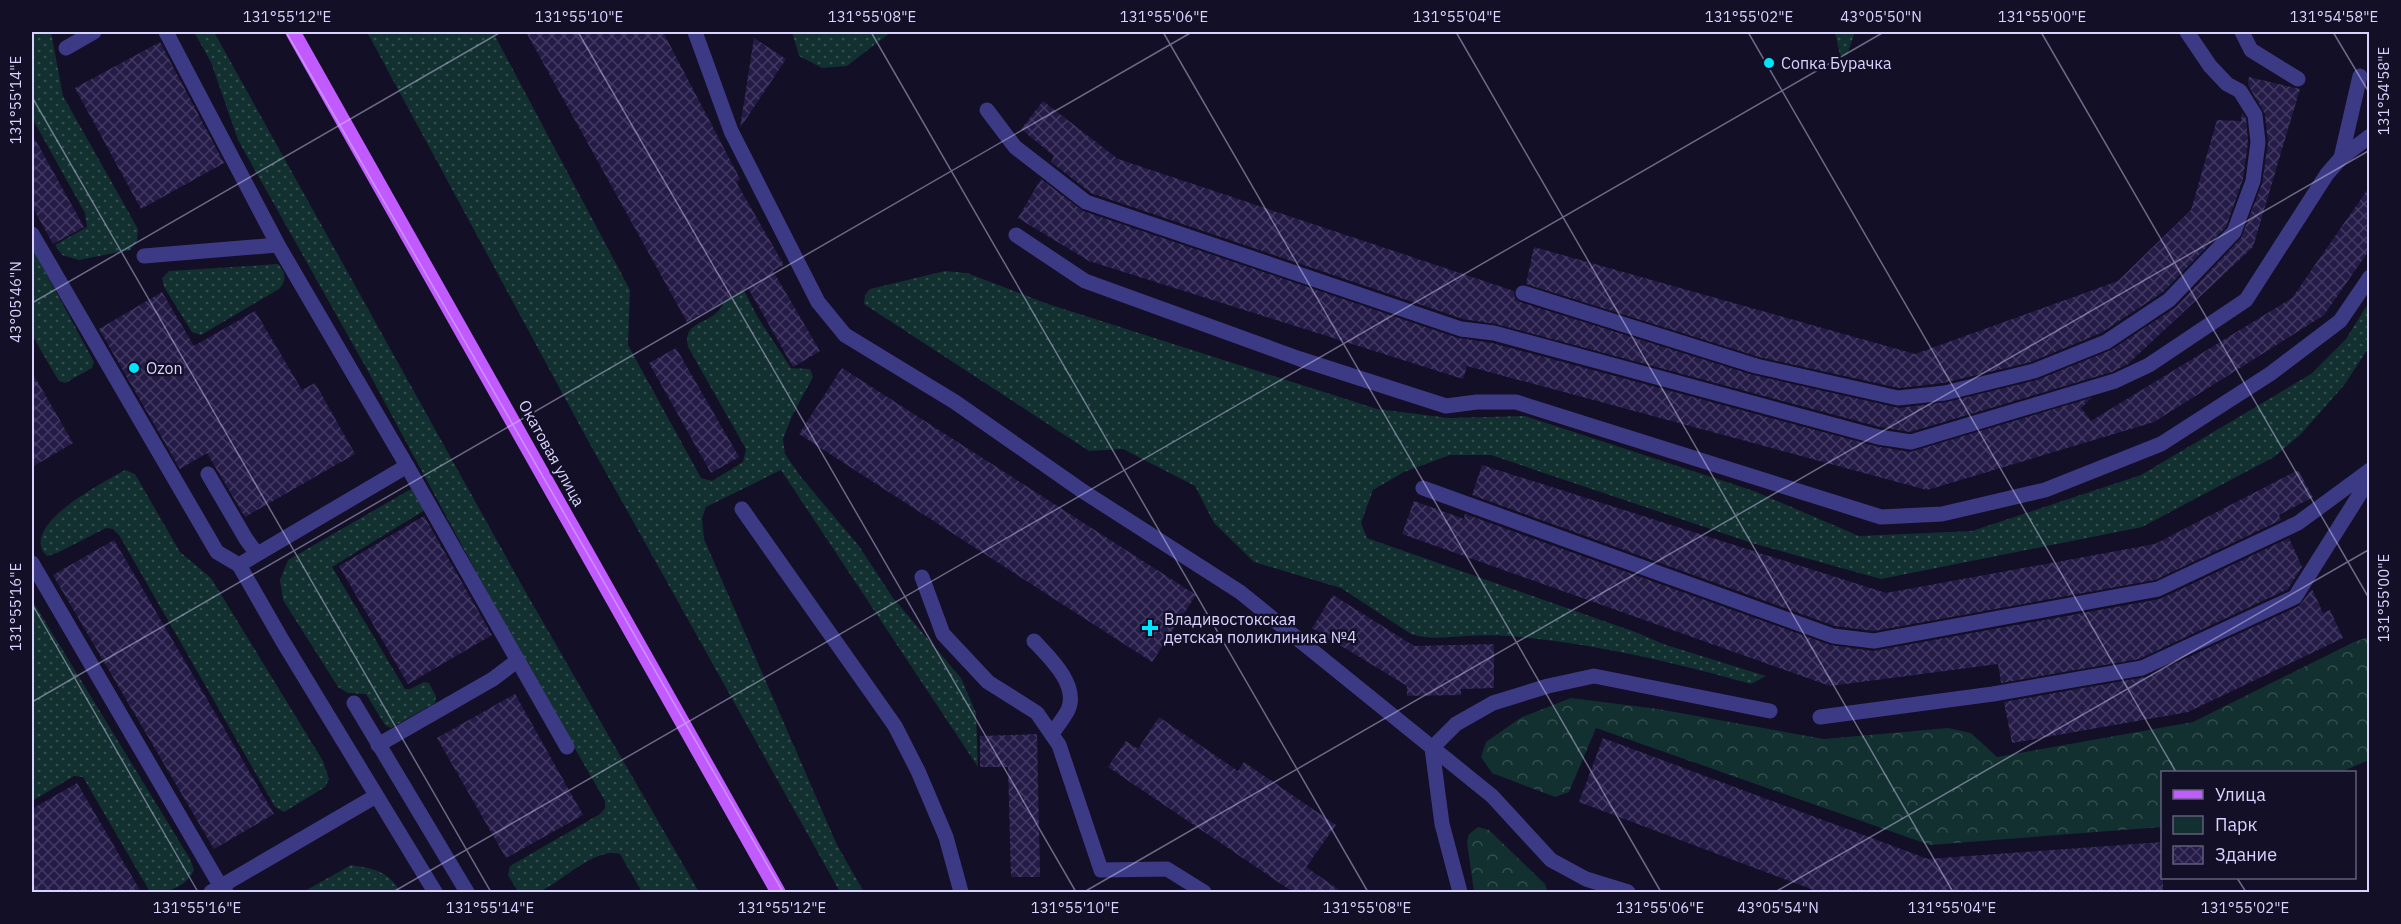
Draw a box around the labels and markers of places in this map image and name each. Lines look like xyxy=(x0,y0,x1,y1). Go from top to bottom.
place label: Сопка Бурачка xyxy=(1781,53,1892,73)
marker: Сопка Бурачка xyxy=(1762,56,1776,70)
place label: Ozon xyxy=(146,358,183,378)
marker: Ozon xyxy=(127,361,141,375)
place label: Владивостокская детская поликлиника №4 xyxy=(1164,609,1357,647)
marker: Владивостокская детская поликлиника №4 xyxy=(1141,619,1159,637)

